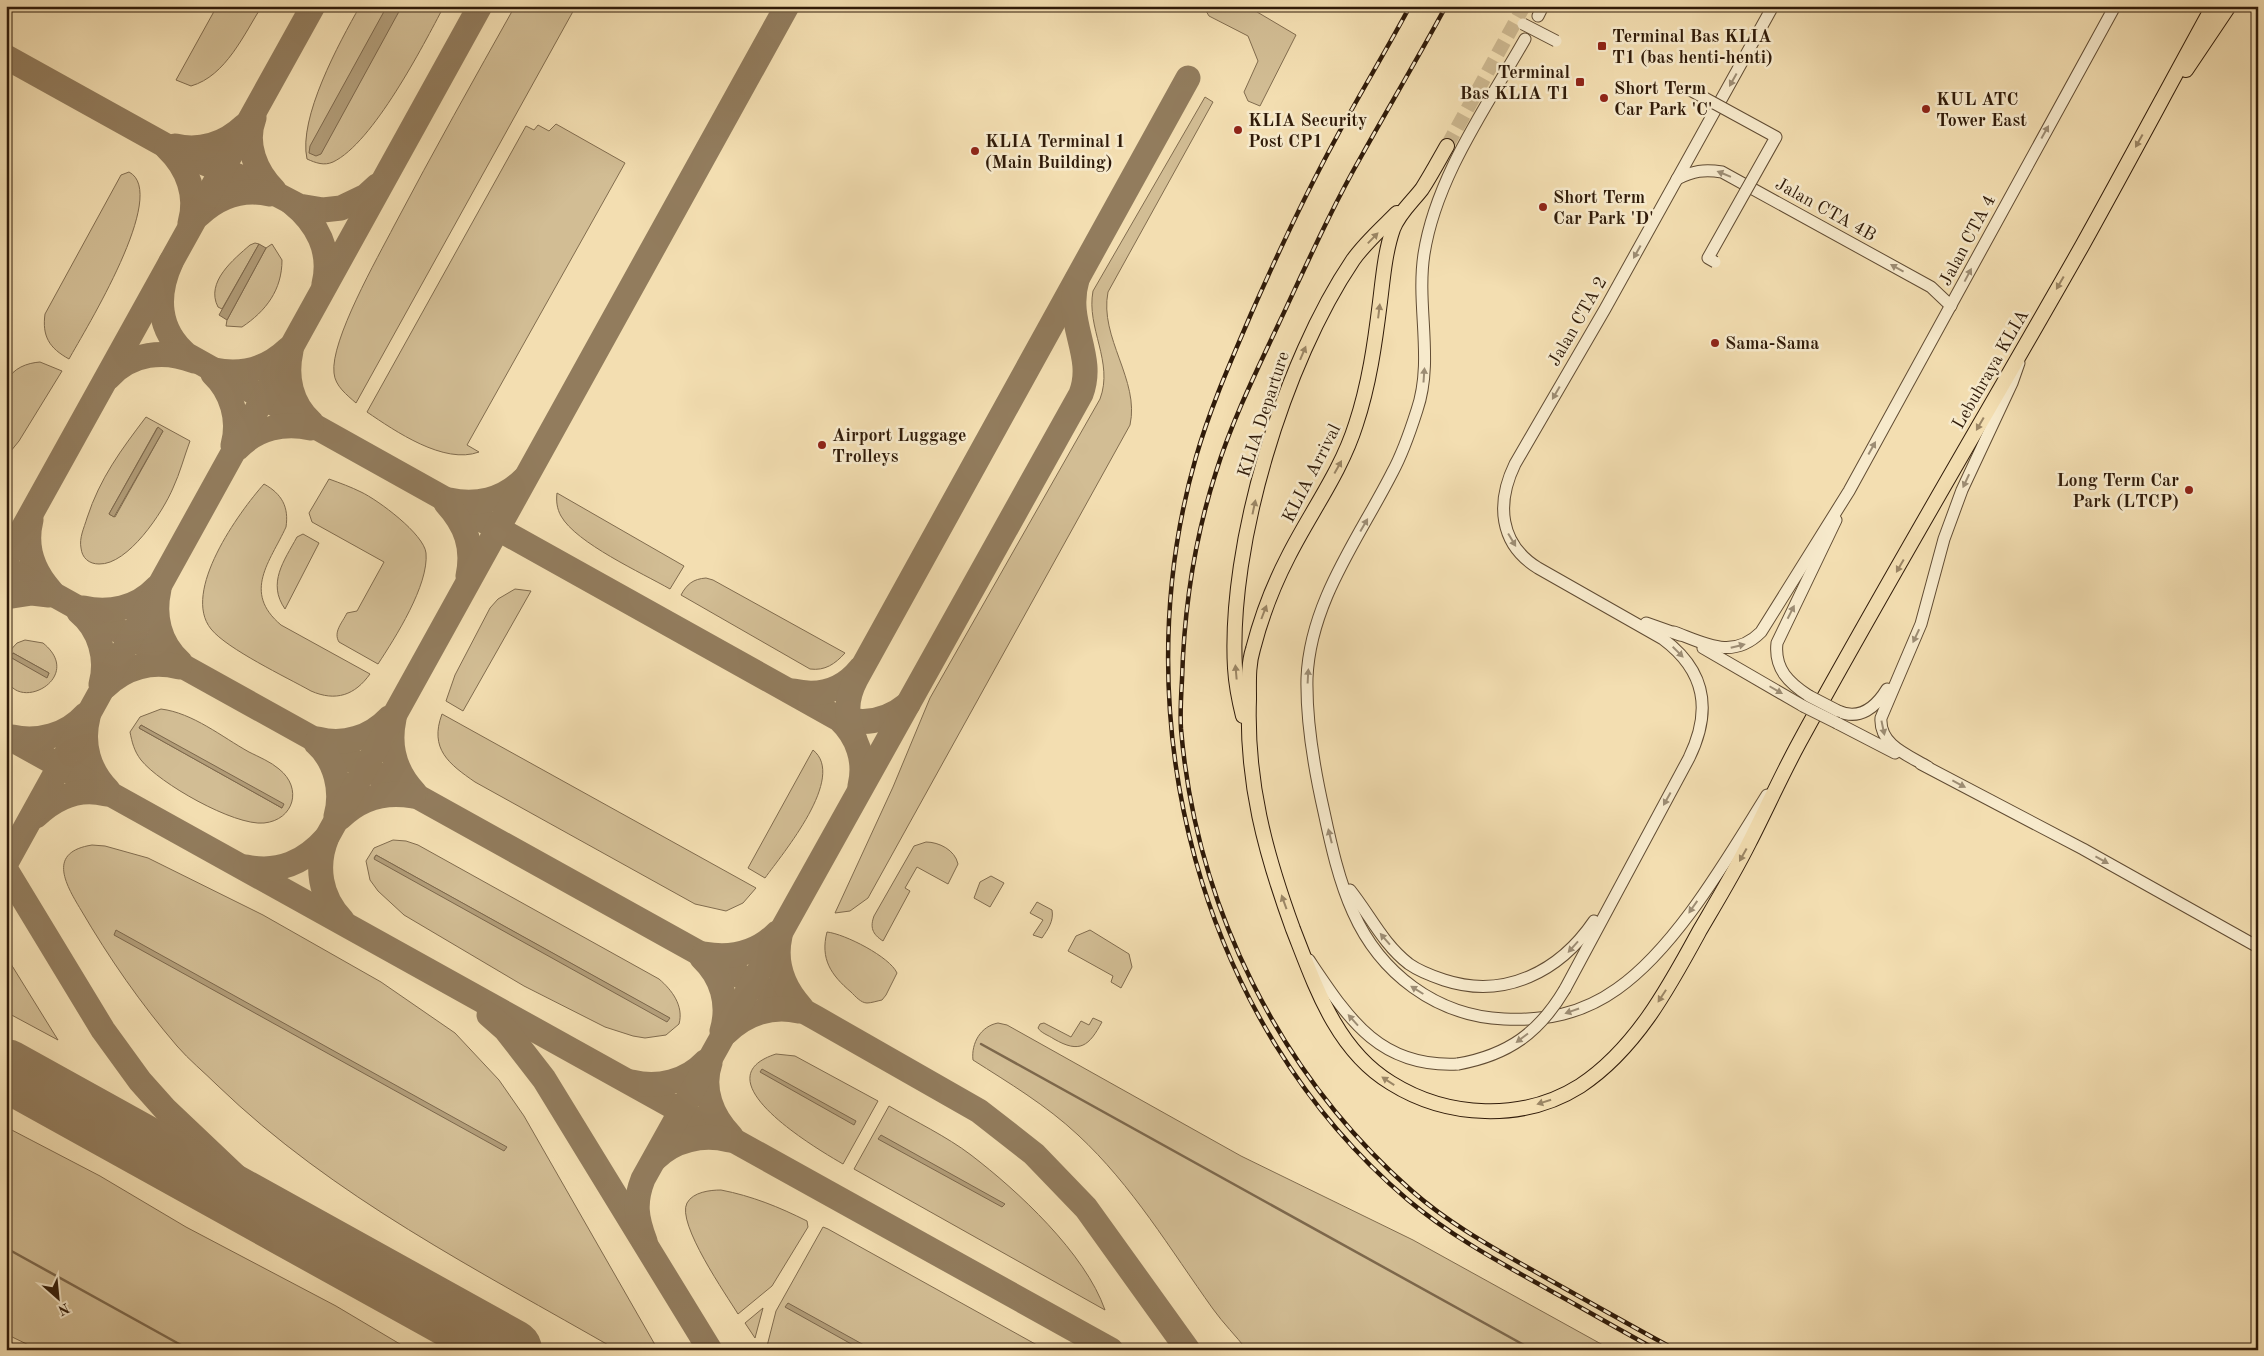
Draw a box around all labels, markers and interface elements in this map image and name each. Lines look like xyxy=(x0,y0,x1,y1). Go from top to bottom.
place label: Terminal Bas KLIA T1 (bas henti-henti) xyxy=(1612,28,1773,67)
marker: Terminal Bas KLIA T1 (bas henti-henti) xyxy=(1596,40,1608,52)
place label: Terminal Bas KLIA T1 xyxy=(1460,64,1570,103)
one-way arrow xyxy=(1729,72,1737,87)
marker: Terminal Bas KLIA T1 xyxy=(1574,76,1586,88)
place label: Short Term Car Park 'C' xyxy=(1614,80,1712,119)
place label: KUL ATC Tower East xyxy=(1936,91,2027,130)
marker: Short Term Car Park 'C' xyxy=(1598,92,1610,104)
marker: KUL ATC Tower East xyxy=(1920,103,1932,115)
place label: KLIA Security Post CP1 xyxy=(1248,112,1368,151)
marker: KLIA Security Post CP1 xyxy=(1232,124,1244,136)
one-way arrow xyxy=(2041,125,2049,140)
place label: KLIA Terminal 1 (Main Building) xyxy=(985,133,1125,172)
one-way arrow xyxy=(2135,134,2143,148)
marker: KLIA Terminal 1 (Main Building) xyxy=(969,145,981,157)
one-way arrow xyxy=(1716,170,1731,178)
street label: Jalan CTA 4B xyxy=(1772,175,1879,245)
place label: Short Term Car Park 'D' xyxy=(1553,189,1654,228)
street label: Jalan CTA 4 xyxy=(1937,192,1999,289)
marker: Short Term Car Park 'D' xyxy=(1537,201,1549,213)
one-way arrow xyxy=(1367,232,1379,244)
one-way arrow xyxy=(1632,245,1641,259)
one-way arrow xyxy=(1890,264,1904,273)
one-way arrow xyxy=(1963,268,1972,282)
street label: Jalan CTA 2 xyxy=(1545,274,1611,369)
one-way arrow xyxy=(2056,277,2065,290)
one-way arrow xyxy=(1375,302,1383,318)
street label: Lebuhraya KLIA xyxy=(1949,307,2032,432)
place label: Sama-Sama xyxy=(1725,335,1819,353)
marker: Sama-Sama xyxy=(1709,337,1721,349)
one-way arrow xyxy=(1300,346,1308,360)
street label: KLIA Departure xyxy=(1235,349,1293,479)
one-way arrow xyxy=(1420,367,1428,383)
one-way arrow xyxy=(1552,387,1561,400)
one-way arrow xyxy=(1976,417,1984,432)
street label: KLIA Arrival xyxy=(1279,421,1344,525)
place label: Airport Luggage Trolleys xyxy=(832,427,967,466)
marker: Airport Luggage Trolleys xyxy=(816,439,828,451)
one-way arrow xyxy=(1868,441,1877,455)
one-way arrow xyxy=(1334,460,1342,474)
place label: Long Term Car Park (LTCP) xyxy=(2057,472,2179,511)
one-way arrow xyxy=(1962,474,1970,488)
marker: Long Term Car Park (LTCP) xyxy=(2183,484,2195,496)
one-way arrow xyxy=(1250,499,1258,515)
one-way arrow xyxy=(1359,519,1368,532)
one-way arrow xyxy=(1508,534,1517,547)
one-way arrow xyxy=(1895,559,1904,572)
one-way arrow xyxy=(1787,604,1795,619)
one-way arrow xyxy=(1261,605,1269,619)
one-way arrow xyxy=(1912,628,1920,643)
one-way arrow xyxy=(1730,642,1745,650)
one-way arrow xyxy=(1672,645,1684,657)
one-way arrow xyxy=(1231,663,1239,679)
one-way arrow xyxy=(1304,668,1312,684)
one-way arrow xyxy=(1770,686,1783,695)
one-way arrow xyxy=(1879,720,1887,736)
one-way arrow xyxy=(1951,780,1966,788)
one-way arrow xyxy=(1663,792,1671,806)
one-way arrow xyxy=(1326,829,1334,844)
one-way arrow xyxy=(1738,848,1747,862)
one-way arrow xyxy=(2095,856,2110,864)
one-way arrow xyxy=(1280,894,1288,909)
one-way arrow xyxy=(1688,900,1698,914)
one-way arrow xyxy=(1380,933,1391,945)
one-way arrow xyxy=(1568,940,1579,953)
one-way arrow xyxy=(1410,986,1423,995)
one-way arrow xyxy=(1658,990,1667,1003)
one-way arrow xyxy=(1565,1008,1580,1016)
one-way arrow xyxy=(1347,1015,1359,1027)
one-way arrow xyxy=(1515,1033,1529,1043)
one-way arrow xyxy=(1382,1077,1395,1086)
one-way arrow xyxy=(1536,1099,1551,1107)
north arrow xyxy=(32,1274,82,1324)
text: N xyxy=(55,1300,71,1317)

